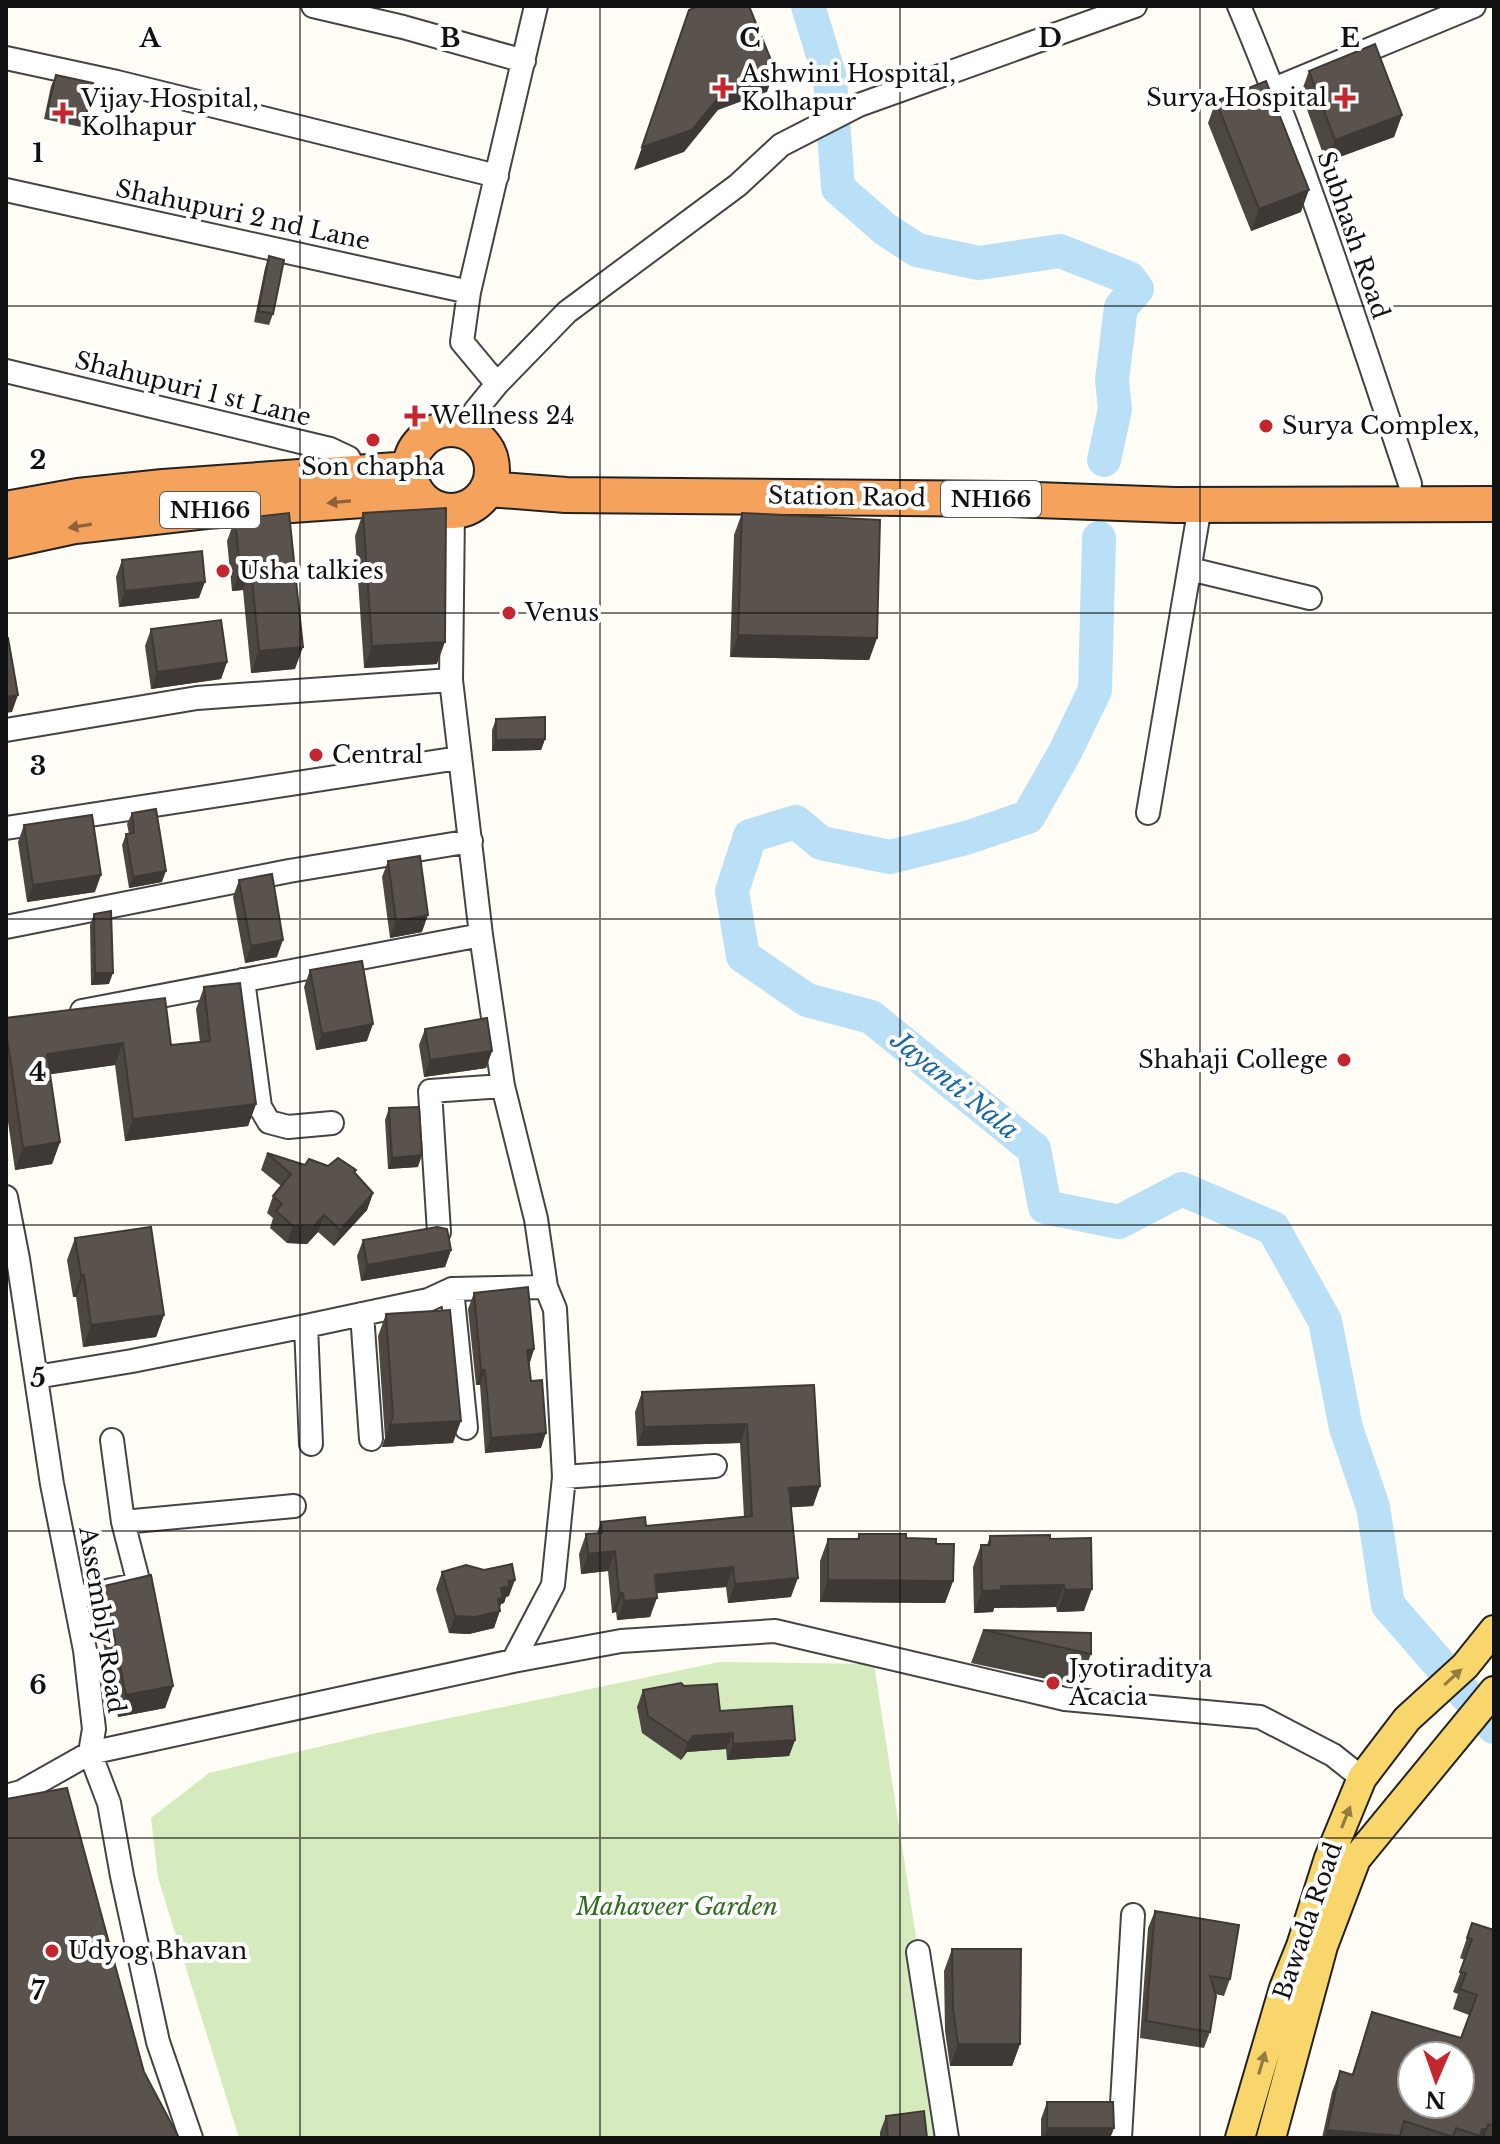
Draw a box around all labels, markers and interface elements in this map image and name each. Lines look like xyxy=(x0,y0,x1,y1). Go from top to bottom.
text: A xyxy=(138,22,161,54)
text: B xyxy=(440,22,460,54)
text: C xyxy=(739,22,761,54)
text: D xyxy=(1038,22,1062,54)
text: E xyxy=(1340,22,1360,54)
place label: Ashwini Hospital, Kolhapur xyxy=(740,59,956,116)
marker: Ashwini Hospital, Kolhapur xyxy=(712,77,734,99)
place label: Surya Hospital xyxy=(1146,83,1327,112)
place label: Vijay Hospital, Kolhapur xyxy=(80,84,259,141)
marker: Surya Hospital xyxy=(1334,87,1356,109)
marker: Vijay Hospital, Kolhapur xyxy=(52,102,74,124)
text: 1 xyxy=(32,137,44,169)
street label: Subhash Road xyxy=(1311,147,1396,322)
street label: Shahupuri 2 nd Lane xyxy=(113,173,373,256)
street label: Shahupuri 1 st Lane xyxy=(72,345,314,432)
place label: Wellness 24 xyxy=(430,401,575,430)
marker: Wellness 24 xyxy=(406,407,424,425)
place label: Surya Complex, xyxy=(1282,411,1480,440)
marker: Surya Complex, xyxy=(1257,417,1275,435)
marker: Son chapha xyxy=(364,431,382,449)
text: 2 xyxy=(30,444,46,476)
place label: Son chapha xyxy=(301,452,445,481)
street label: Station Raod xyxy=(768,481,926,512)
road number: NH166 xyxy=(941,481,1041,517)
road number: NH166 xyxy=(160,492,260,528)
one-way arrow xyxy=(326,495,351,508)
one-way arrow xyxy=(67,520,92,533)
place label: Usha talkies xyxy=(239,556,384,585)
marker: Usha talkies xyxy=(214,562,232,580)
place label: Venus xyxy=(524,598,599,627)
marker: Venus xyxy=(500,604,518,622)
place label: Central xyxy=(332,740,423,769)
marker: Central xyxy=(307,746,325,764)
text: 3 xyxy=(30,750,46,782)
water label: Jayanti Nala xyxy=(884,1023,1025,1146)
place label: Shahaji College xyxy=(1138,1045,1328,1074)
marker: Shahaji College xyxy=(1335,1051,1353,1069)
text: 4 xyxy=(29,1056,47,1088)
text: 5 xyxy=(30,1362,46,1394)
street label: Assembly Road xyxy=(73,1524,132,1715)
place label: Jyotiraditya Acacia xyxy=(1066,1654,1213,1711)
one-way arrow xyxy=(1443,1668,1462,1686)
text: 6 xyxy=(29,1669,47,1701)
marker: Jyotiraditya Acacia xyxy=(1044,1674,1062,1692)
one-way arrow xyxy=(1339,1805,1352,1829)
street label: Bawada Road xyxy=(1267,1838,1348,2003)
park label: Mahaveer Garden xyxy=(575,1892,778,1921)
place label: Udyog Bhavan xyxy=(68,1936,247,1965)
marker: Udyog Bhavan xyxy=(43,1942,61,1960)
text: 7 xyxy=(31,1975,45,2007)
north arrow xyxy=(1396,2040,1476,2120)
one-way arrow xyxy=(1256,2051,1269,2075)
text: N xyxy=(1424,2086,1446,2113)

